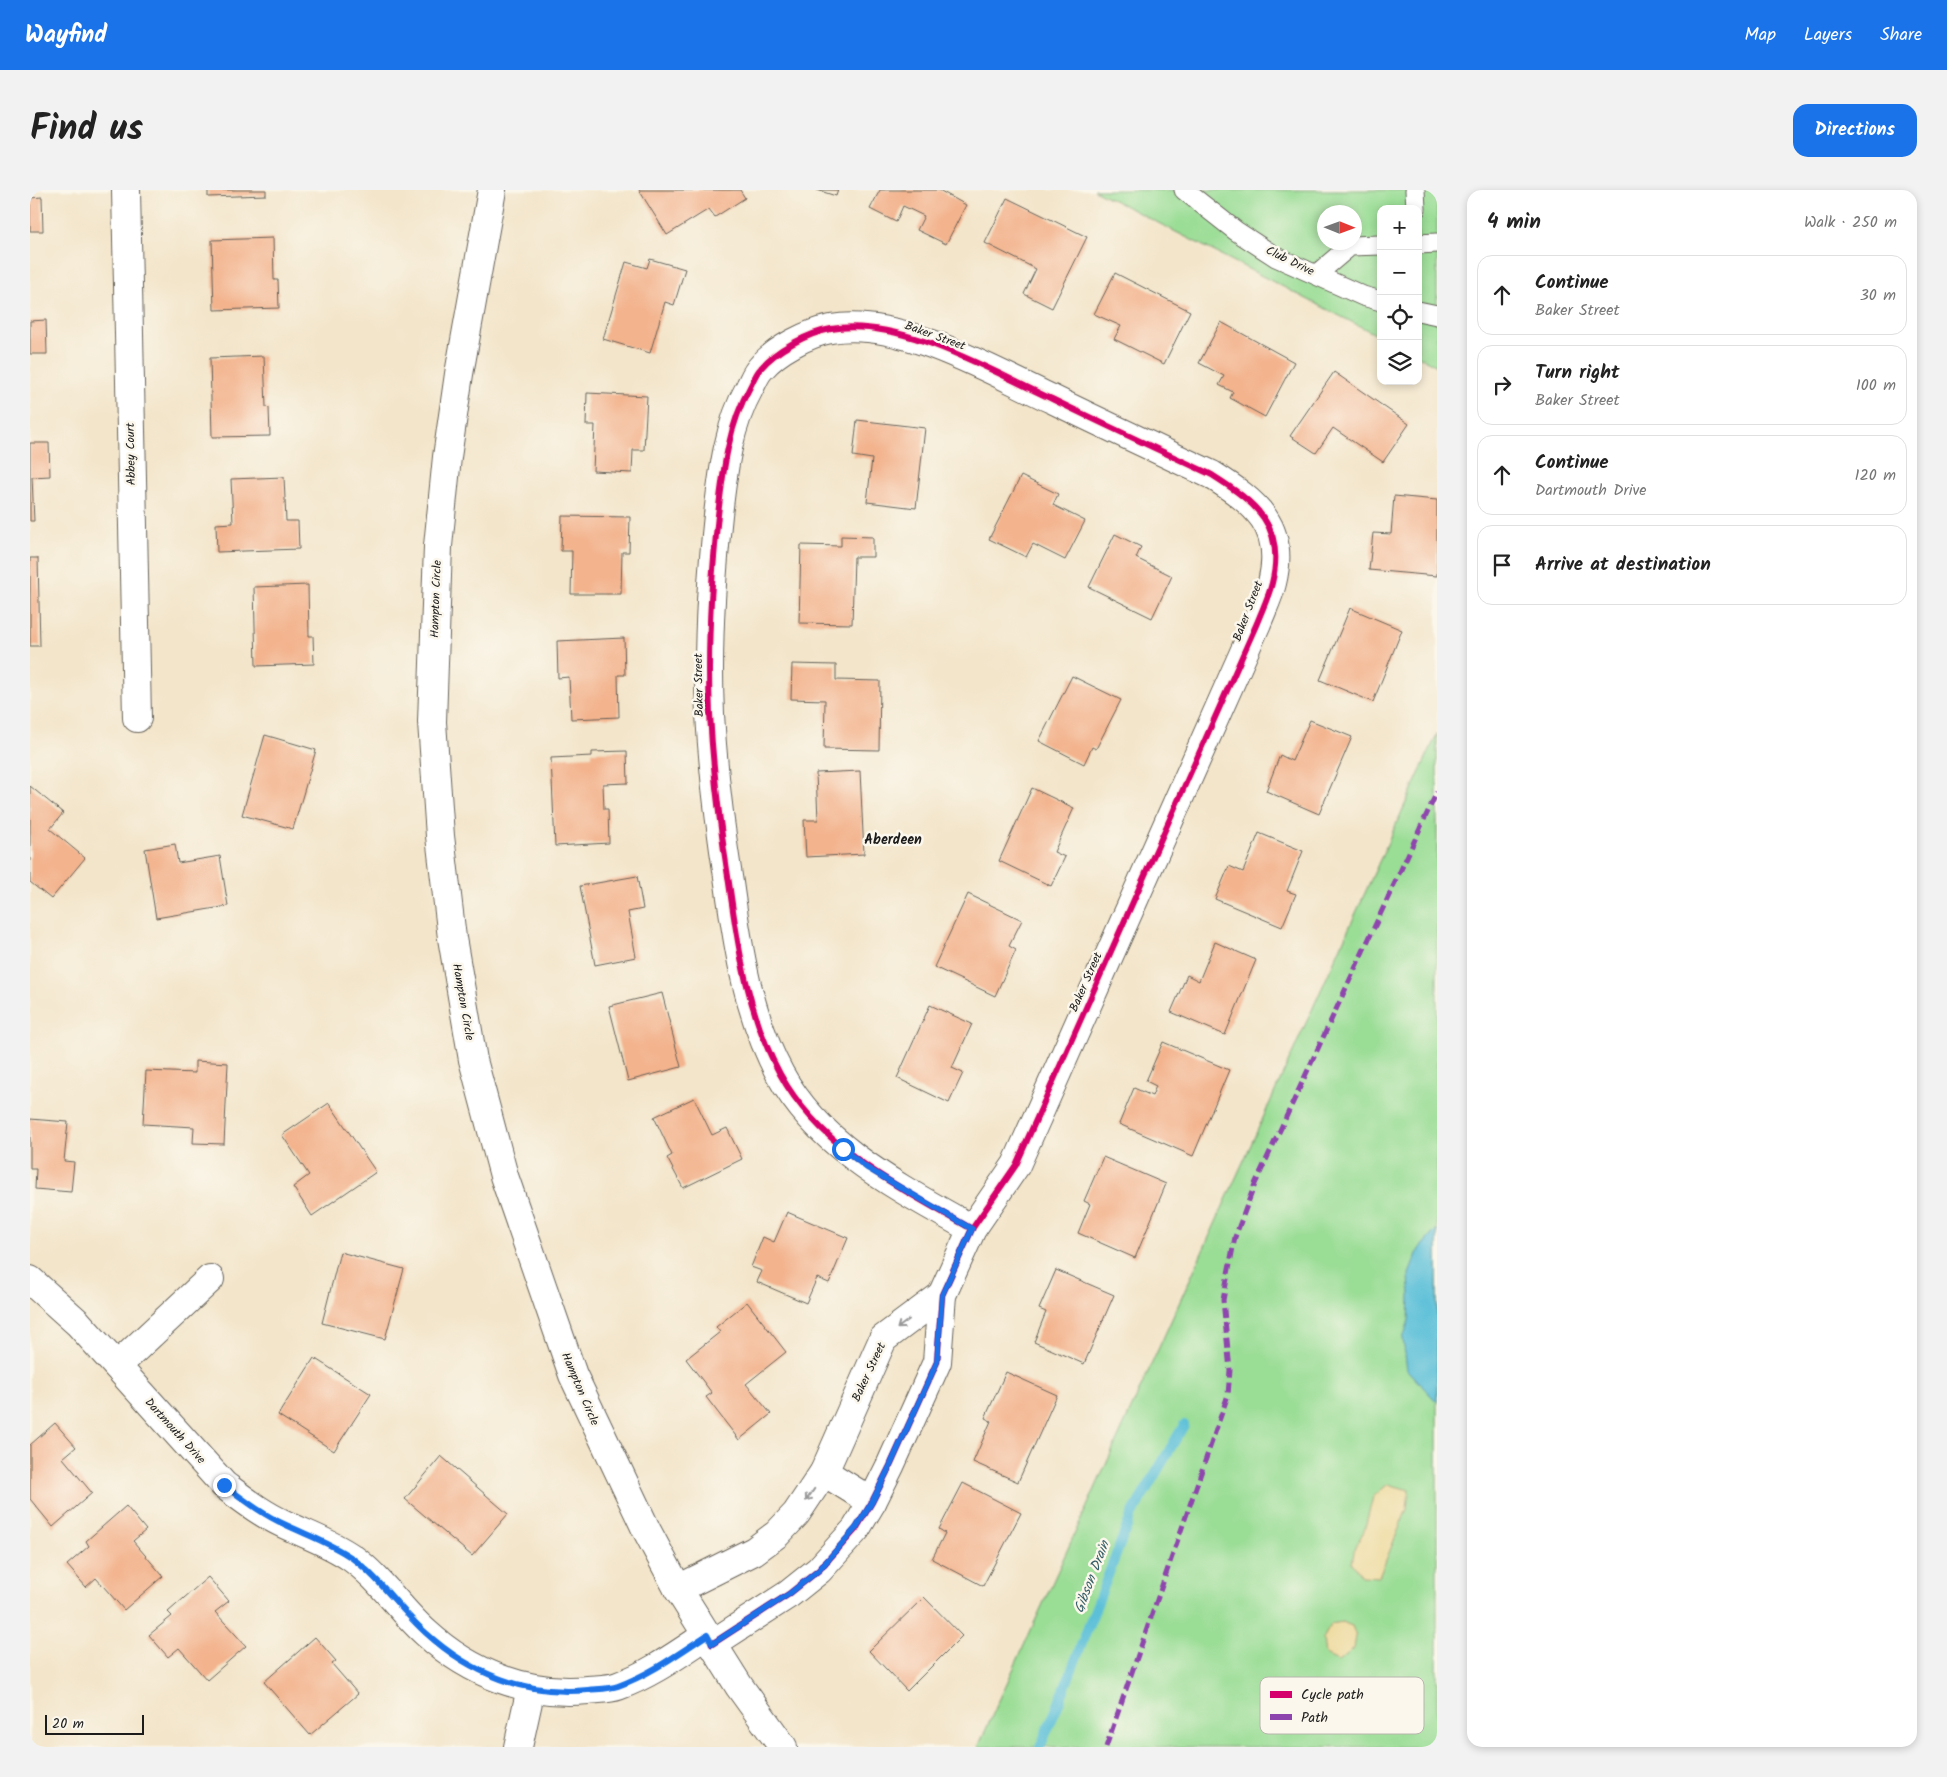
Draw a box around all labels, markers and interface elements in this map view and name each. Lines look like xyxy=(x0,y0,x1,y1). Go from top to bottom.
text: Wayfind xyxy=(25,16,107,55)
text: Map xyxy=(1745,21,1776,50)
text: Layers xyxy=(1804,21,1852,50)
text: Share xyxy=(1880,21,1922,50)
text: Find us xyxy=(30,102,143,158)
button: Directions xyxy=(1793,104,1917,157)
north arrow xyxy=(1317,205,1362,250)
map controls xyxy=(1377,205,1422,385)
button: + xyxy=(1377,205,1422,250)
text: 4 min xyxy=(1487,206,1541,239)
text: Walk · 250 m xyxy=(1804,210,1897,235)
street label: Club Drive xyxy=(1262,241,1318,281)
button: − xyxy=(1377,250,1422,295)
text: Continue xyxy=(1535,268,1608,298)
icon: ahead xyxy=(1488,281,1516,309)
text: 30 m xyxy=(1860,283,1896,308)
button: locate xyxy=(1377,295,1422,340)
text: Baker Street xyxy=(1535,298,1620,323)
street label: Baker Street xyxy=(902,316,968,356)
button: layers xyxy=(1377,340,1422,385)
text: Turn right xyxy=(1535,358,1620,388)
icon: right xyxy=(1488,371,1516,399)
text: 100 m xyxy=(1856,373,1896,398)
text: Baker Street xyxy=(1535,388,1620,413)
street label: Abbey Court xyxy=(121,422,141,486)
text: Continue xyxy=(1535,448,1608,478)
icon: ahead xyxy=(1488,461,1516,489)
text: 120 m xyxy=(1855,463,1896,488)
text: Dartmouth Drive xyxy=(1535,478,1647,503)
text: Arrive at destination xyxy=(1535,550,1711,580)
icon: arrive xyxy=(1488,551,1516,579)
street label: Hampton Circle xyxy=(425,559,447,638)
street label: Baker Street xyxy=(1228,578,1268,644)
street label: Baker Street xyxy=(689,653,709,717)
district label: Aberdeen xyxy=(864,829,922,851)
street label: Baker Street xyxy=(1064,949,1108,1015)
street label: Hampton Circle xyxy=(447,962,479,1043)
route start xyxy=(832,1138,855,1161)
one-way arrow xyxy=(897,1318,910,1329)
street label: Baker Street xyxy=(847,1339,891,1405)
street label: Hampton Circle xyxy=(556,1349,604,1429)
street label: Dartmouth Drive xyxy=(140,1394,210,1469)
route end xyxy=(213,1474,236,1497)
one-way arrow xyxy=(805,1487,815,1501)
water label: Gibson Drain xyxy=(1068,1536,1116,1616)
legend xyxy=(1260,1677,1424,1734)
text: Cycle path xyxy=(1301,1684,1364,1706)
text: Path xyxy=(1301,1707,1328,1729)
scale bar xyxy=(45,1712,144,1735)
text: 20 m xyxy=(52,1713,84,1735)

